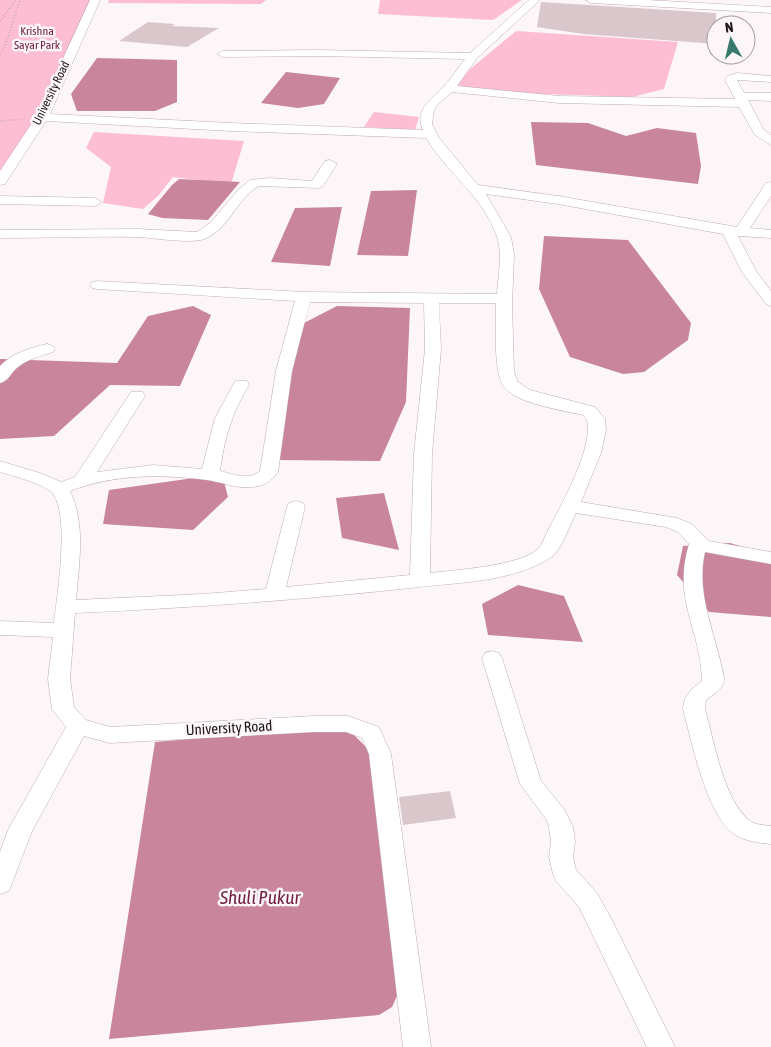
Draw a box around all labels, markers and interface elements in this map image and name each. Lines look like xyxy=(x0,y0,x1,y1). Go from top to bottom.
north arrow xyxy=(706,15,756,65)
text: N xyxy=(724,19,734,36)
park label: Krishna Sayar Park xyxy=(14,24,61,52)
street label: University Road xyxy=(29,59,73,127)
street label: University Road xyxy=(185,717,273,738)
water label: Shuli Pukur xyxy=(219,886,301,908)

